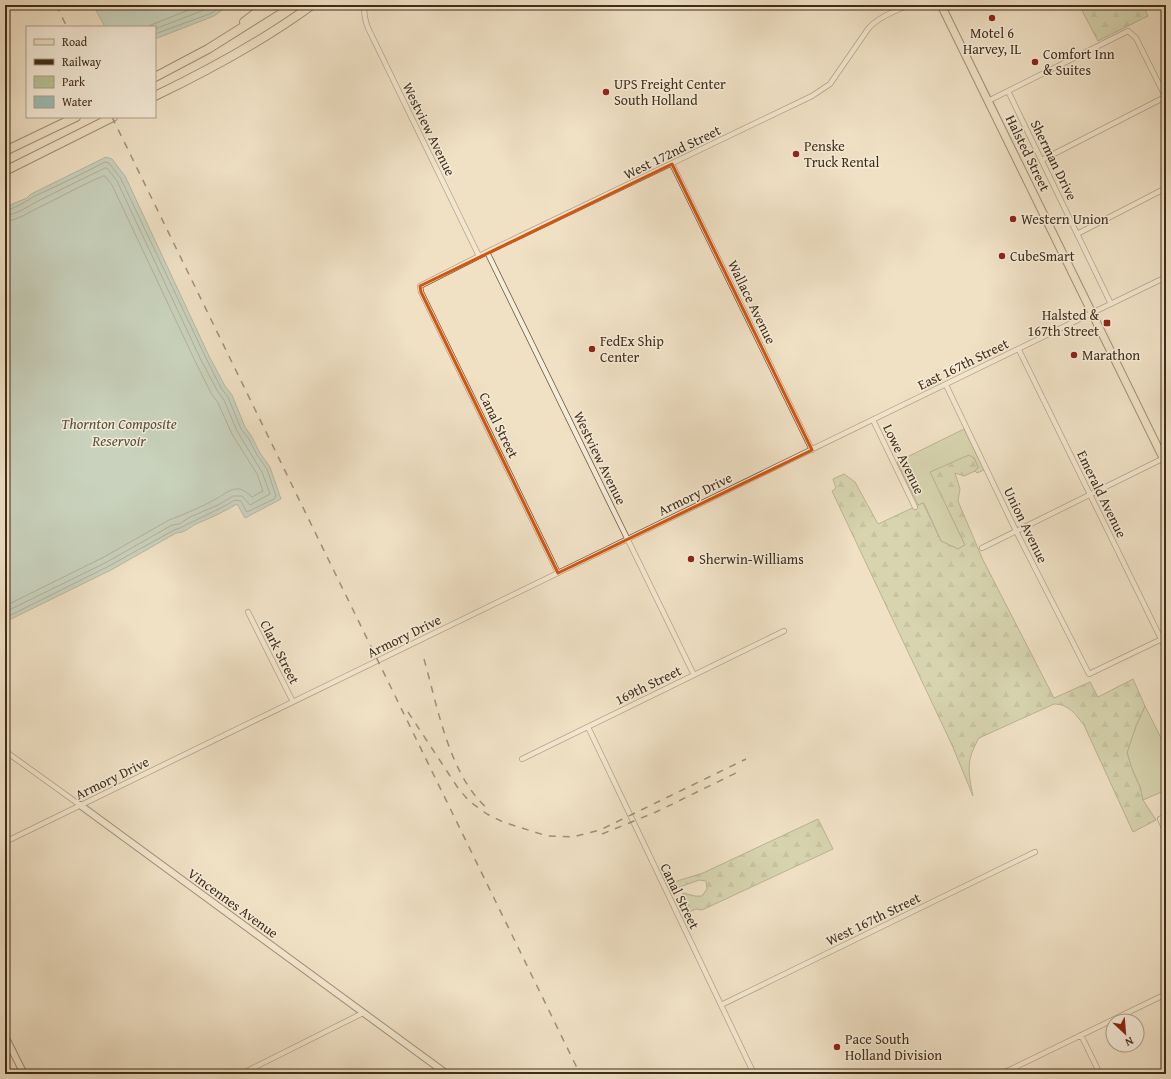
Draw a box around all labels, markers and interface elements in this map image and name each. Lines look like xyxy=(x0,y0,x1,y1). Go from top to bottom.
marker: Motel 6 Harvey, IL xyxy=(987,13,997,23)
place label: Motel 6 Harvey, IL xyxy=(963,23,1021,59)
legend xyxy=(26,26,156,118)
text: Road xyxy=(62,33,88,50)
place label: Comfort Inn & Suites xyxy=(1043,44,1115,80)
text: Railway xyxy=(62,53,101,70)
marker: Comfort Inn & Suites xyxy=(1030,57,1040,67)
text: Park xyxy=(62,73,86,90)
place label: UPS Freight Center South Holland xyxy=(614,74,726,110)
street label: Westview Avenue xyxy=(398,79,461,180)
marker: UPS Freight Center South Holland xyxy=(601,87,611,97)
text: Water xyxy=(62,93,92,110)
street label: Halsted Street xyxy=(1001,111,1055,195)
street label: Sherman Drive xyxy=(1026,116,1082,204)
street label: West 172nd Street xyxy=(620,120,724,184)
place label: Penske Truck Rental xyxy=(804,136,879,172)
marker: Penske Truck Rental xyxy=(791,149,801,159)
place label: Western Union xyxy=(1021,209,1109,229)
marker: Western Union xyxy=(1008,214,1018,224)
place label: CubeSmart xyxy=(1010,246,1075,266)
marker: CubeSmart xyxy=(997,251,1007,261)
street label: Wallace Avenue xyxy=(723,257,781,348)
place label: Halsted & 167th Street xyxy=(1027,305,1100,341)
marker: Halsted & 167th Street xyxy=(1102,318,1112,328)
place label: FedEx Ship Center xyxy=(600,331,664,367)
street label: East 167th Street xyxy=(914,333,1012,395)
marker: FedEx Ship Center xyxy=(587,344,597,354)
place label: Marathon xyxy=(1082,345,1140,365)
marker: Marathon xyxy=(1069,350,1079,360)
street label: Canal Street xyxy=(474,389,524,461)
street label: Westview Avenue xyxy=(569,408,632,509)
water label: Thornton Composite Reservoir xyxy=(61,413,177,451)
street label: Lowe Avenue xyxy=(878,420,930,498)
street label: Emerald Avenue xyxy=(1072,447,1132,541)
street label: Armory Drive xyxy=(655,467,736,521)
street label: Union Avenue xyxy=(999,484,1053,567)
place label: Sherwin-Williams xyxy=(699,549,804,569)
marker: Sherwin-Williams xyxy=(686,554,696,564)
street label: Armory Drive xyxy=(364,609,445,663)
street label: Clark Street xyxy=(255,616,305,688)
street label: 169th Street xyxy=(611,660,685,710)
street label: Armory Drive xyxy=(72,751,153,805)
street label: Canal Street xyxy=(655,860,705,932)
street label: Vincennes Avenue xyxy=(184,863,283,943)
street label: West 167th Street xyxy=(822,887,924,951)
north arrow xyxy=(1105,1013,1145,1053)
place label: Pace South Holland Division xyxy=(845,1029,942,1065)
text: N xyxy=(1122,1033,1136,1051)
marker: Pace South Holland Division xyxy=(832,1042,842,1052)

